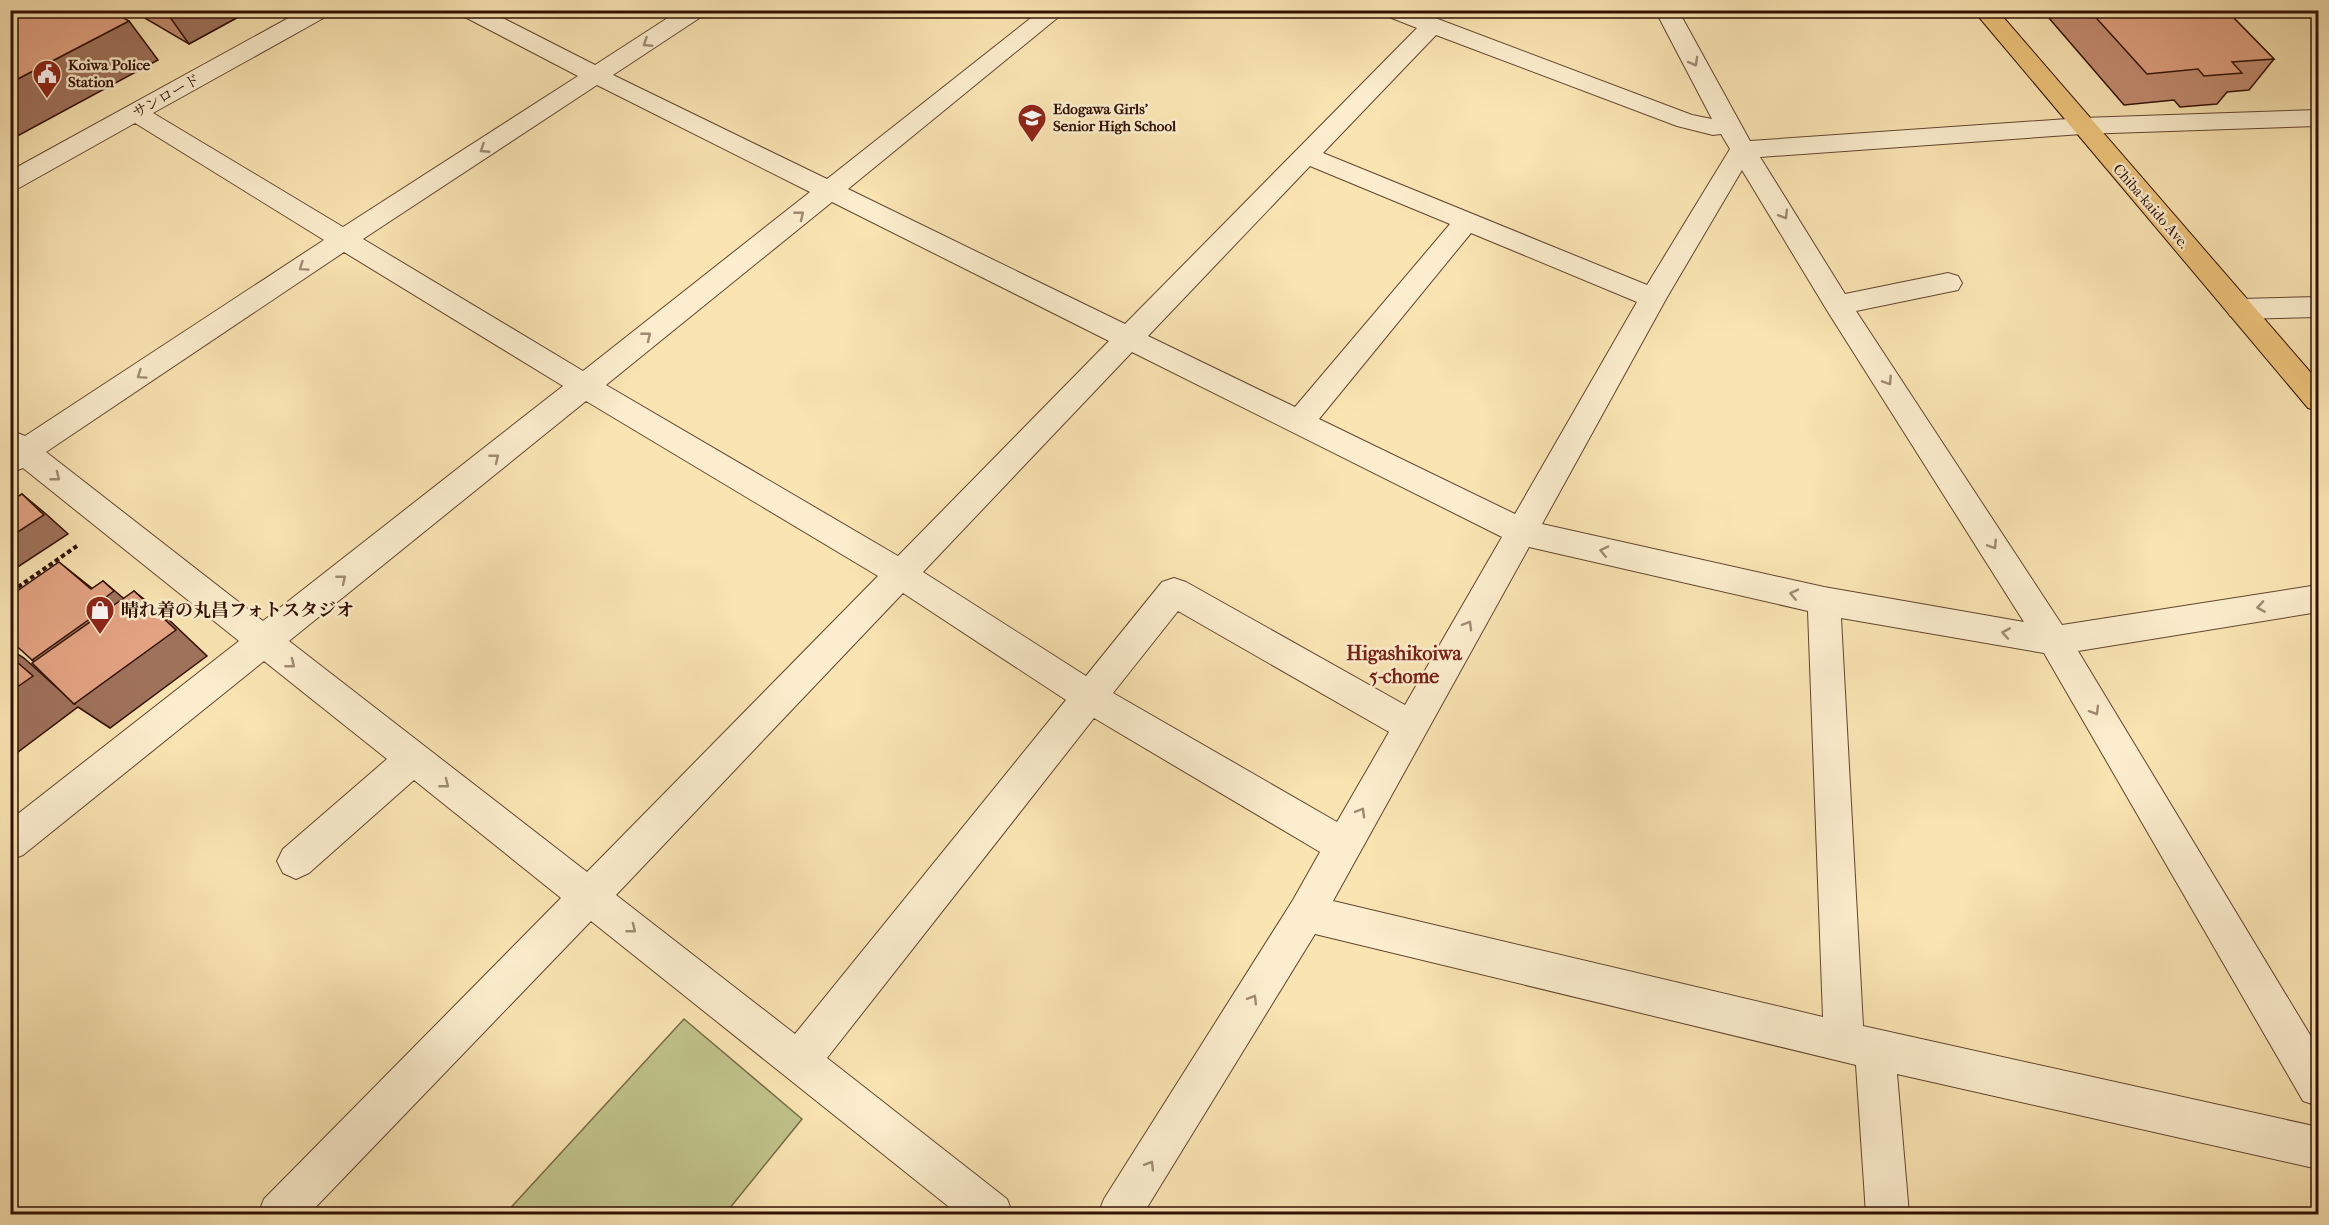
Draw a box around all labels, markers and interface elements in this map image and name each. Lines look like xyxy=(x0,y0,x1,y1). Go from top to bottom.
one-way arrow xyxy=(643,35,654,46)
place label: Koiwa Police Station xyxy=(68,56,151,91)
one-way arrow xyxy=(1687,56,1698,66)
public building icon: Koiwa Police Station xyxy=(31,58,63,100)
street label: サンロード xyxy=(129,70,203,122)
place label: Edogawa Girls' Senior High School xyxy=(1053,100,1177,135)
school or university icon: Edogawa Girls' Senior High School xyxy=(1016,102,1048,144)
one-way arrow xyxy=(480,142,491,153)
street label: Chiba-kaido Ave. xyxy=(2109,160,2193,252)
one-way arrow xyxy=(1777,209,1788,219)
one-way arrow xyxy=(793,211,804,222)
one-way arrow xyxy=(299,260,310,271)
one-way arrow xyxy=(640,333,651,344)
one-way arrow xyxy=(136,368,147,379)
one-way arrow xyxy=(1880,374,1891,385)
one-way arrow xyxy=(488,454,499,465)
one-way arrow xyxy=(50,470,61,481)
one-way arrow xyxy=(1985,539,1997,549)
one-way arrow xyxy=(1599,545,1609,558)
one-way arrow xyxy=(335,576,346,587)
one-way arrow xyxy=(1789,588,1799,601)
shop icon: 晴れ着の丸昌フォトスタジオ xyxy=(84,594,116,636)
place label: 晴れ着の丸昌フォトスタジオ xyxy=(121,600,354,621)
one-way arrow xyxy=(2256,600,2266,613)
one-way arrow xyxy=(1461,621,1472,631)
one-way arrow xyxy=(2002,627,2011,639)
district label: Higashikoiwa 5-chome xyxy=(1346,642,1463,688)
one-way arrow xyxy=(285,656,296,667)
one-way arrow xyxy=(2088,705,2100,715)
one-way arrow xyxy=(438,776,449,787)
one-way arrow xyxy=(1354,808,1365,818)
one-way arrow xyxy=(625,922,636,933)
one-way arrow xyxy=(1245,995,1257,1005)
one-way arrow xyxy=(1142,1161,1154,1171)

